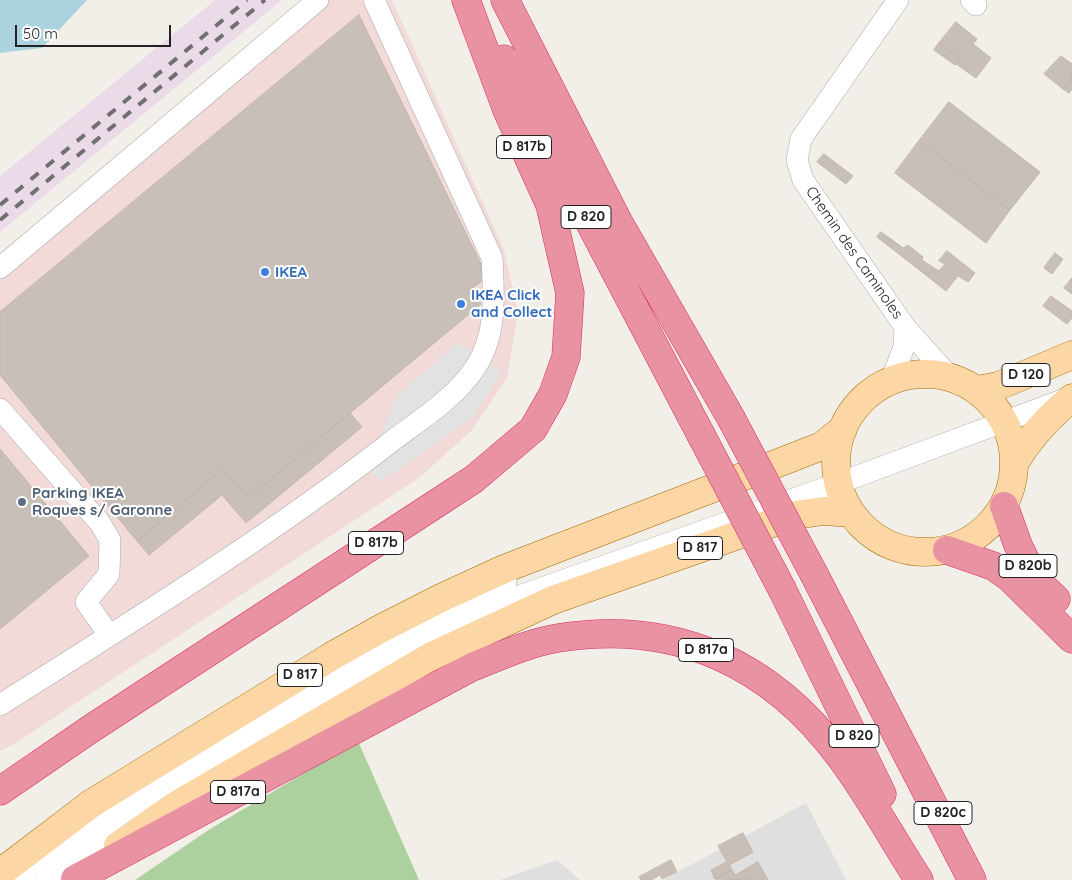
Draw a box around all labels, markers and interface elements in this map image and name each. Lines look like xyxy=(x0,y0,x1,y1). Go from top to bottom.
scale bar xyxy=(18,15,174,47)
text: 50 m xyxy=(23,24,58,43)
road number: D 817b xyxy=(496,136,552,158)
street label: Chemin des Caminoles xyxy=(801,183,907,323)
road number: D 820 xyxy=(561,206,611,228)
place label: IKEA xyxy=(275,263,307,281)
marker: IKEA xyxy=(259,266,271,278)
place label: IKEA Click and Collect xyxy=(471,286,552,321)
marker: IKEA Click and Collect xyxy=(455,298,467,310)
road number: D 120 xyxy=(1002,364,1050,386)
place label: Parking IKEA Roques s/ Garonne xyxy=(32,484,172,519)
marker: Parking IKEA Roques s/ Garonne xyxy=(16,496,28,508)
road number: D 817b xyxy=(348,532,404,554)
road number: D 817 xyxy=(678,536,722,560)
road number: D 820b xyxy=(999,554,1057,578)
road number: D 817a xyxy=(678,638,734,662)
road number: D 817 xyxy=(278,664,322,686)
road number: D 820 xyxy=(829,724,879,748)
road number: D 817a xyxy=(210,780,266,804)
road number: D 820c xyxy=(914,801,972,824)

